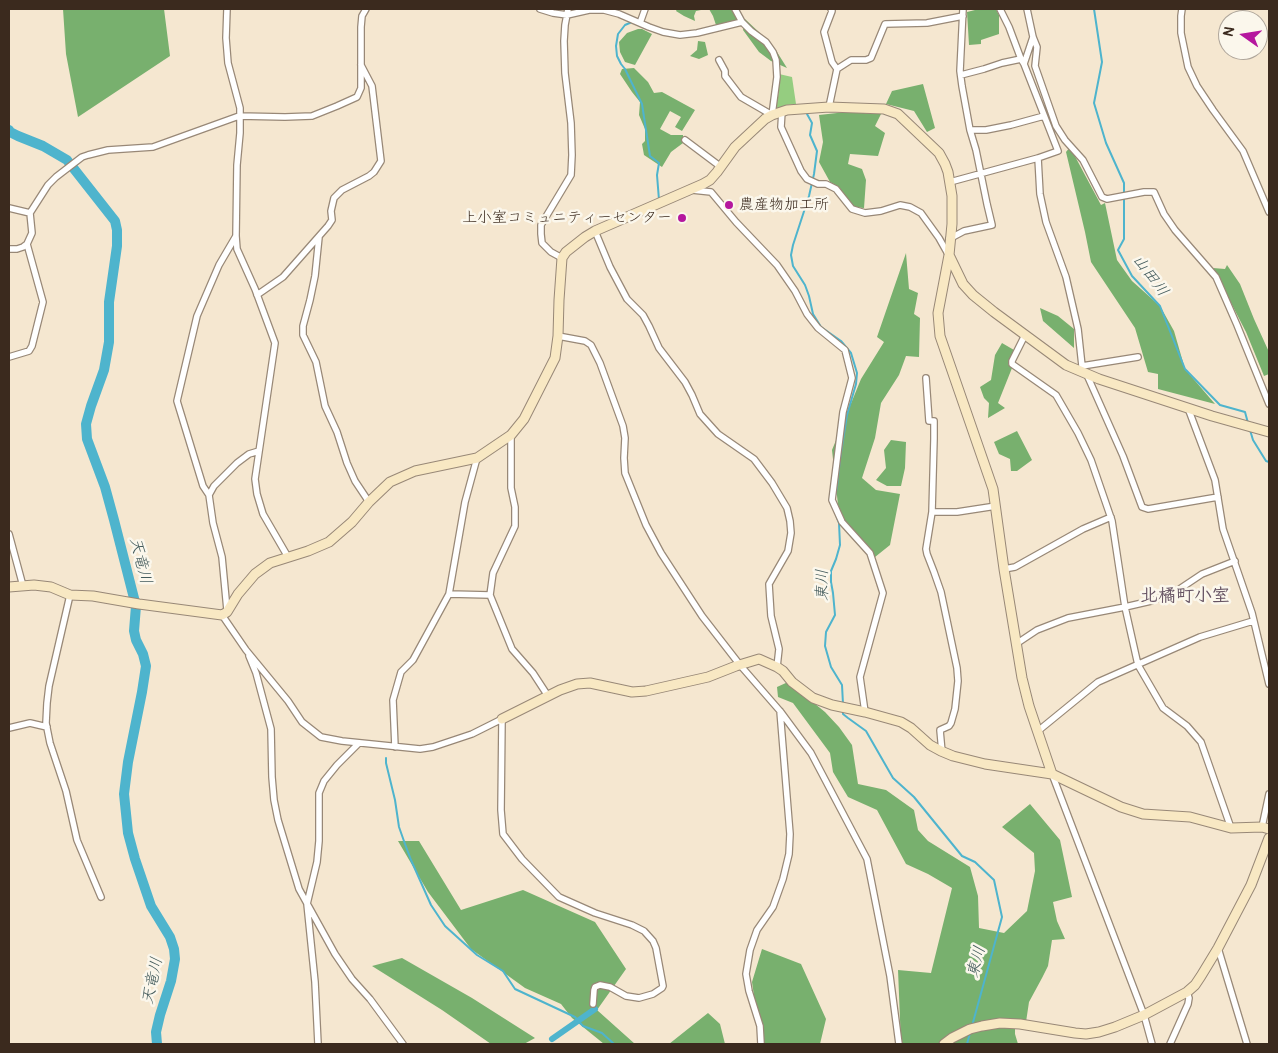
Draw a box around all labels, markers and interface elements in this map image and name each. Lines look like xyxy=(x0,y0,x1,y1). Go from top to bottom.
north arrow xyxy=(1218,10,1268,60)
text: N xyxy=(1220,25,1238,38)
place label: 農産物加工所 xyxy=(739,196,829,214)
marker: 農産物加工所 xyxy=(723,199,735,211)
place label: 上小室コミュニティーセンター xyxy=(462,209,672,227)
marker: 上小室コミュニティーセンター xyxy=(676,212,688,224)
water label: 山田川 xyxy=(1128,251,1172,301)
water label: 天竜川 xyxy=(125,535,155,587)
water label: 東川 xyxy=(813,569,833,601)
district label: 北橘町小室 xyxy=(1140,585,1230,607)
water label: 東川 xyxy=(964,944,990,980)
water label: 天竜川 xyxy=(139,956,167,1006)

